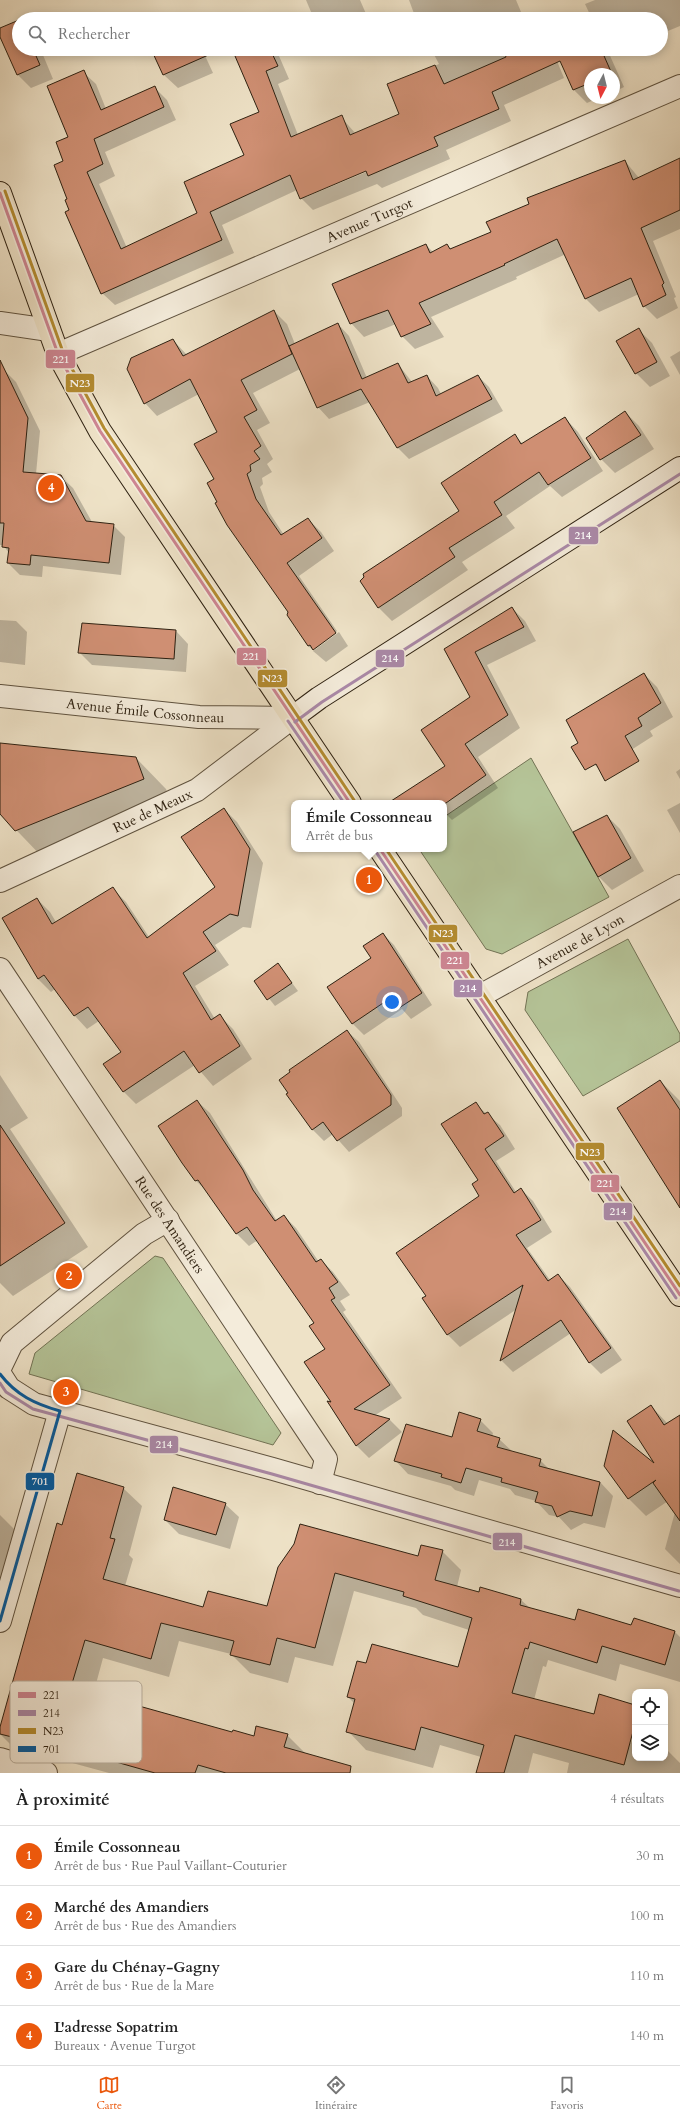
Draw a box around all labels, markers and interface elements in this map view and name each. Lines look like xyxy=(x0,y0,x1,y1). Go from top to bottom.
search box xyxy=(12,12,668,56)
icon: search xyxy=(26,23,48,45)
text: Rechercher xyxy=(58,24,130,44)
north arrow xyxy=(584,68,620,104)
street label: Avenue Turgot xyxy=(323,193,416,247)
line badge: 221 xyxy=(45,349,76,369)
text: 221 xyxy=(53,352,69,367)
line badge: N23 xyxy=(65,373,95,393)
text: N23 xyxy=(70,376,91,391)
pin: 4 xyxy=(38,473,64,503)
line badge: 214 xyxy=(568,526,599,545)
text: 214 xyxy=(575,528,592,543)
line badge: 221 xyxy=(236,647,267,666)
text: 221 xyxy=(243,649,259,664)
line badge: 214 xyxy=(375,649,405,668)
text: 214 xyxy=(382,651,399,666)
line badge: N23 xyxy=(257,669,288,688)
text: N23 xyxy=(262,671,283,686)
street label: Avenue Émile Cossonneau xyxy=(65,694,225,727)
street label: Rue de Meaux xyxy=(110,784,195,837)
popup xyxy=(291,800,447,852)
text: Émile Cossonneau xyxy=(306,807,432,827)
text: Arrêt de bus xyxy=(306,827,373,845)
pin: 1 xyxy=(356,865,382,895)
street label: Avenue de Lyon xyxy=(532,909,628,973)
line badge: N23 xyxy=(428,924,458,943)
text: N23 xyxy=(433,926,454,941)
line badge: 221 xyxy=(440,951,470,970)
text: 221 xyxy=(447,953,463,968)
line badge: 214 xyxy=(453,979,483,998)
text: 214 xyxy=(460,981,477,996)
your location xyxy=(382,992,402,1012)
line badge: N23 xyxy=(575,1142,605,1161)
text: N23 xyxy=(580,1145,601,1160)
street label: Rue des Amandiers xyxy=(131,1172,209,1277)
line badge: 221 xyxy=(590,1174,620,1193)
text: 221 xyxy=(597,1176,613,1191)
line badge: 214 xyxy=(603,1202,633,1221)
text: 214 xyxy=(610,1204,627,1219)
pin: 2 xyxy=(56,1261,82,1291)
pin: 3 xyxy=(53,1377,79,1407)
line badge: 214 xyxy=(149,1435,179,1454)
text: 214 xyxy=(156,1437,173,1452)
line badge: 701 xyxy=(25,1472,55,1491)
text: 701 xyxy=(32,1474,48,1489)
line badge: 214 xyxy=(492,1532,523,1551)
text: 214 xyxy=(499,1535,516,1550)
legend xyxy=(10,1681,142,1763)
text: 221 xyxy=(43,1688,60,1703)
map controls xyxy=(632,1689,668,1761)
button: locate xyxy=(632,1689,668,1725)
text: 214 xyxy=(43,1706,60,1721)
text: N23 xyxy=(43,1724,64,1739)
button: layers xyxy=(632,1725,668,1761)
text: 701 xyxy=(43,1742,60,1757)
text: À proximité xyxy=(16,1788,110,1811)
text: 4 résultats xyxy=(610,1790,664,1808)
text: Émile Cossonneau xyxy=(54,1837,181,1857)
text: 1 xyxy=(26,1847,32,1865)
text: 30 m xyxy=(636,1847,664,1865)
text: Arrêt de bus · Rue Paul Vaillant-Couturier xyxy=(54,1857,287,1875)
text: Marché des Amandiers xyxy=(54,1897,209,1917)
text: 2 xyxy=(26,1907,32,1925)
text: 100 m xyxy=(630,1907,664,1925)
text: Arrêt de bus · Rue des Amandiers xyxy=(54,1917,236,1935)
text: Gare du Chénay-Gagny xyxy=(54,1957,220,1977)
text: 3 xyxy=(26,1967,32,1985)
text: 110 m xyxy=(630,1967,664,1985)
text: Arrêt de bus · Rue de la Mare xyxy=(54,1977,214,1995)
text: L'adresse Sopatrim xyxy=(54,2017,178,2037)
text: 4 xyxy=(26,2027,32,2045)
text: 140 m xyxy=(630,2027,664,2045)
text: Bureaux · Avenue Turgot xyxy=(54,2037,196,2055)
tab: Carte xyxy=(96,2074,122,2113)
tab: Itinéraire xyxy=(315,2074,357,2113)
tab: Favoris xyxy=(550,2074,584,2113)

